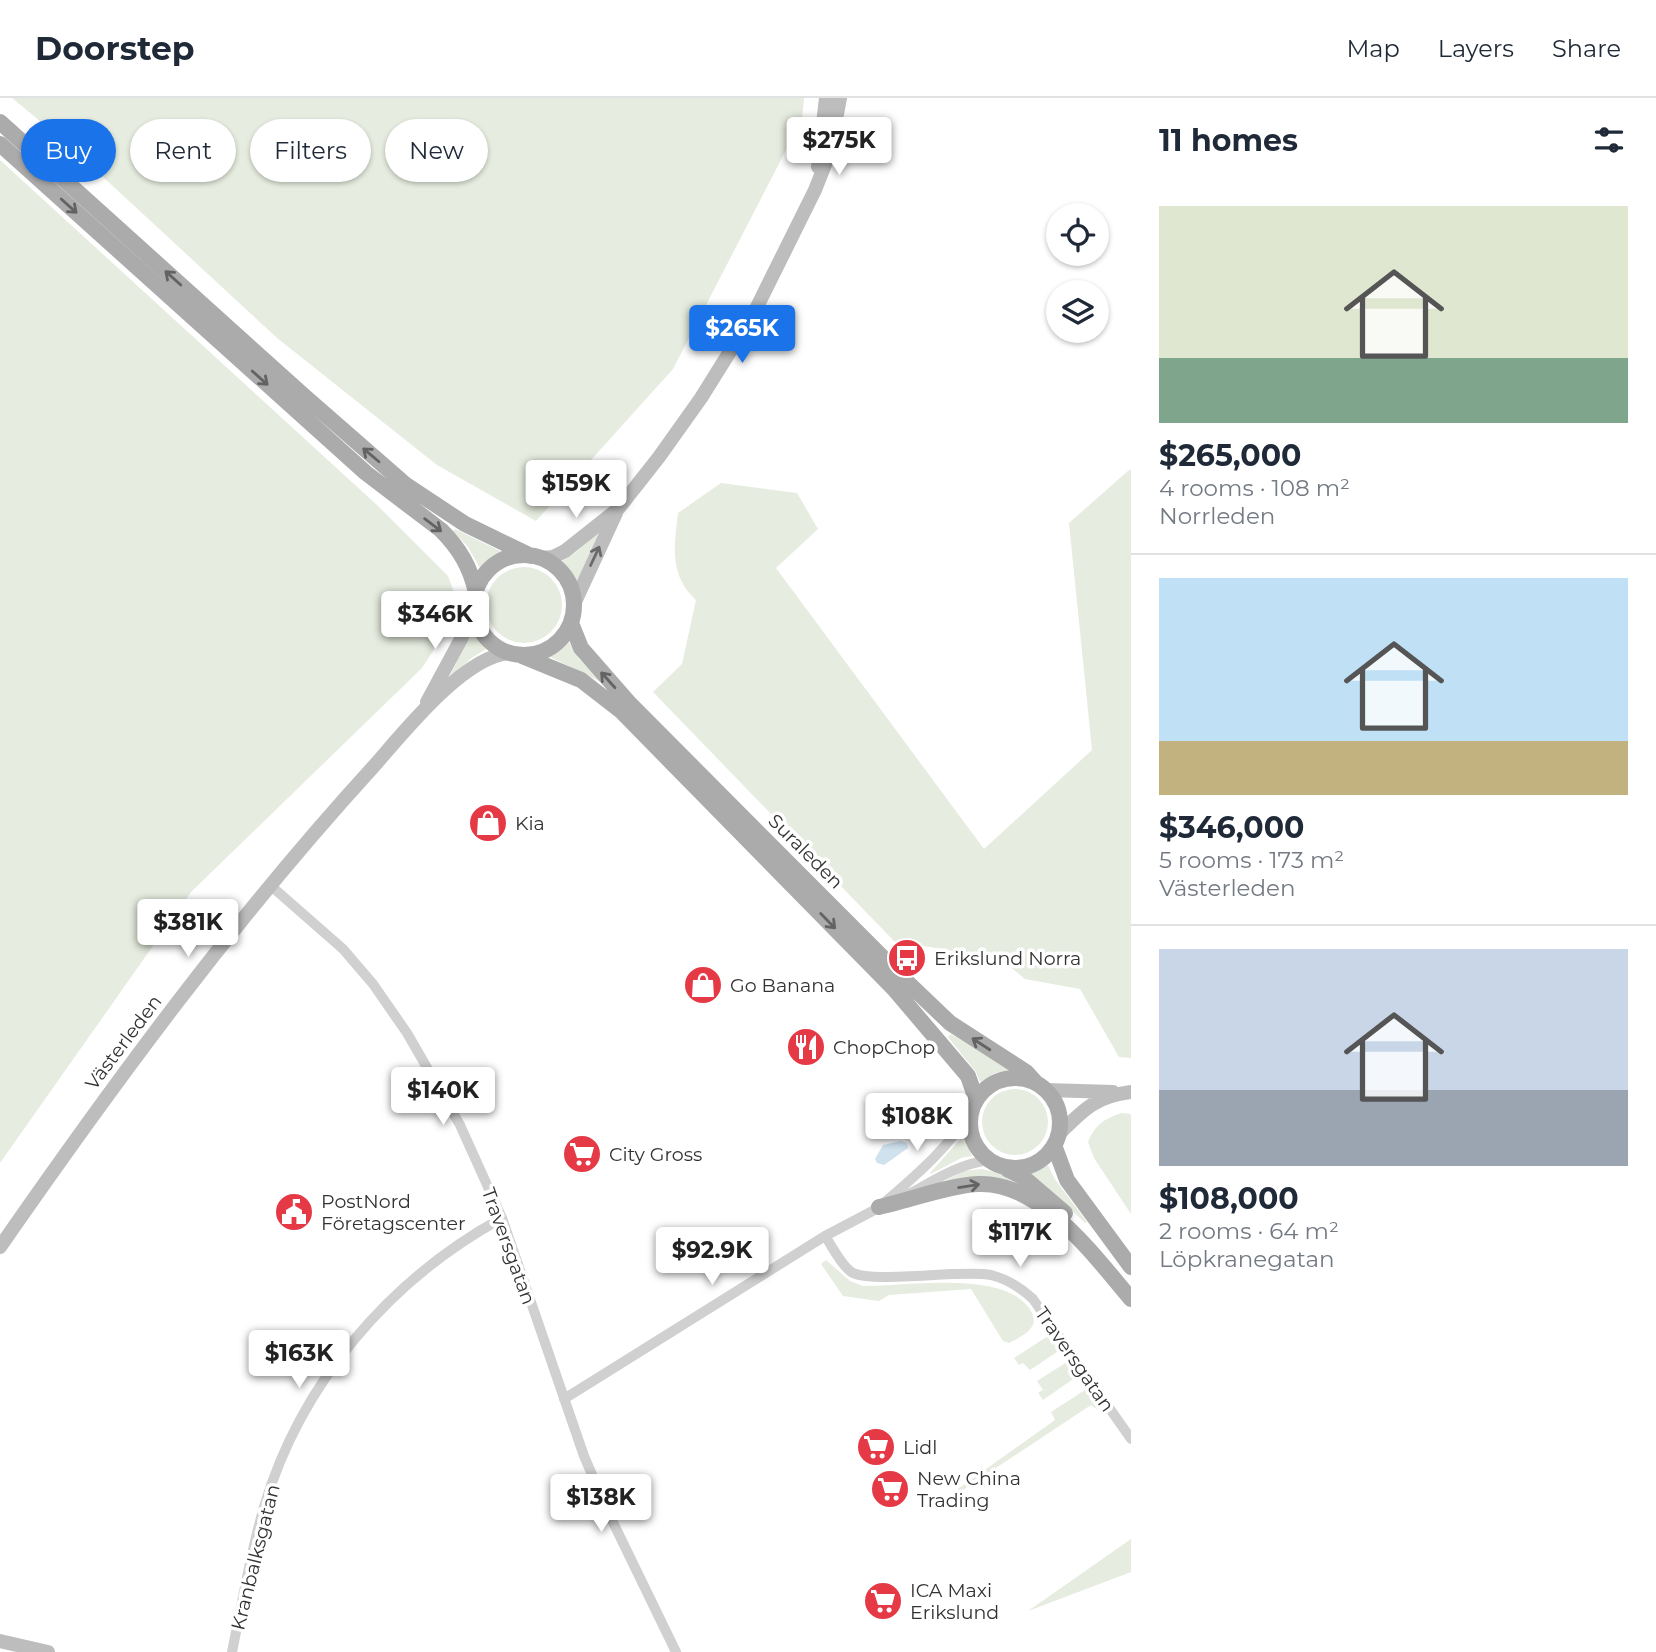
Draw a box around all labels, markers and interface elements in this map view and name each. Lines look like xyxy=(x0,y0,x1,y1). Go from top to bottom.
text: Doorstep xyxy=(35,28,195,68)
text: Map xyxy=(1346,34,1400,63)
text: Layers xyxy=(1438,34,1514,63)
text: Share xyxy=(1552,34,1621,63)
pin: $275K xyxy=(790,118,888,177)
chip: Buy xyxy=(21,119,116,182)
chip: Rent xyxy=(130,119,236,182)
chip: Filters xyxy=(250,119,371,182)
chip: New xyxy=(385,119,488,182)
icon: filters xyxy=(1590,121,1628,159)
text: 11 homes xyxy=(1159,122,1298,159)
text: $275K xyxy=(803,126,875,154)
one-way arrow xyxy=(60,198,78,214)
map controls xyxy=(1046,203,1109,343)
button: locate xyxy=(1046,203,1109,266)
icon: home xyxy=(1331,251,1457,377)
one-way arrow xyxy=(164,270,182,286)
button: layers xyxy=(1046,280,1109,343)
pin: $265K xyxy=(693,306,791,365)
text: $265K xyxy=(705,314,779,342)
one-way arrow xyxy=(251,370,269,386)
text: $265,000 xyxy=(1159,437,1301,474)
one-way arrow xyxy=(362,447,380,463)
pin: $159K xyxy=(527,460,625,520)
text: $159K xyxy=(542,469,610,497)
text: 4 rooms · 108 m² xyxy=(1159,474,1350,502)
text: Norrleden xyxy=(1159,502,1275,530)
one-way arrow xyxy=(424,518,442,533)
one-way arrow xyxy=(589,546,602,567)
pin: $346K xyxy=(386,592,484,651)
text: $346K xyxy=(397,600,473,628)
icon: home xyxy=(1331,623,1457,749)
one-way arrow xyxy=(600,672,617,689)
shop icon: Kia xyxy=(467,802,509,844)
street label: Suraleden xyxy=(763,809,848,894)
text: $346,000 xyxy=(1159,809,1304,846)
place label: Kia xyxy=(515,812,545,835)
text: 5 rooms · 173 m² xyxy=(1159,846,1344,874)
text: Västerleden xyxy=(1159,874,1296,902)
pin: $381K xyxy=(139,900,237,959)
text: $381K xyxy=(153,908,223,936)
one-way arrow xyxy=(819,913,836,930)
bus stop icon: Erikslund Norra xyxy=(886,937,928,979)
place label: Erikslund Norra xyxy=(934,947,1081,970)
shop icon: Go Banana xyxy=(682,964,724,1006)
place label: Go Banana xyxy=(730,974,835,997)
street label: Västerleden xyxy=(80,990,167,1094)
icon: home xyxy=(1331,994,1457,1120)
restaurant icon: ChopChop xyxy=(785,1026,827,1068)
place label: ChopChop xyxy=(833,1036,935,1059)
one-way arrow xyxy=(971,1037,991,1051)
pin: $140K xyxy=(394,1068,492,1127)
text: $140K xyxy=(407,1076,479,1104)
pin: $108K xyxy=(868,1094,966,1153)
text: $108K xyxy=(881,1102,953,1130)
supermarket icon: City Gross xyxy=(561,1133,603,1175)
place label: City Gross xyxy=(609,1143,702,1166)
one-way arrow xyxy=(957,1179,980,1192)
text: $108,000 xyxy=(1159,1180,1299,1217)
street label: Traversgatan xyxy=(477,1185,540,1308)
place label: PostNord Företagscenter xyxy=(321,1190,466,1235)
public building icon: PostNord Företagscenter xyxy=(273,1191,315,1233)
pin: $117K xyxy=(971,1210,1069,1269)
text: 2 rooms · 64 m² xyxy=(1159,1217,1339,1245)
text: $117K xyxy=(988,1218,1052,1246)
pin: $92.9K xyxy=(655,1228,769,1287)
text: $92.9K xyxy=(672,1236,752,1264)
text: Löpkranegatan xyxy=(1159,1245,1335,1273)
street label: Traversgatan xyxy=(1030,1303,1119,1416)
pin: $163K xyxy=(250,1330,348,1390)
text: $163K xyxy=(265,1339,333,1367)
supermarket icon: Lidl xyxy=(855,1426,897,1468)
place label: Lidl xyxy=(903,1436,937,1459)
place label: New China Trading xyxy=(917,1467,1021,1512)
supermarket icon: New China Trading xyxy=(869,1468,911,1510)
pin: $138K xyxy=(552,1474,650,1534)
street label: Kranbalksgatan xyxy=(226,1482,285,1632)
text: $138K xyxy=(566,1483,636,1511)
place label: ICA Maxi Erikslund xyxy=(910,1579,999,1624)
supermarket icon: ICA Maxi Erikslund xyxy=(862,1580,904,1622)

